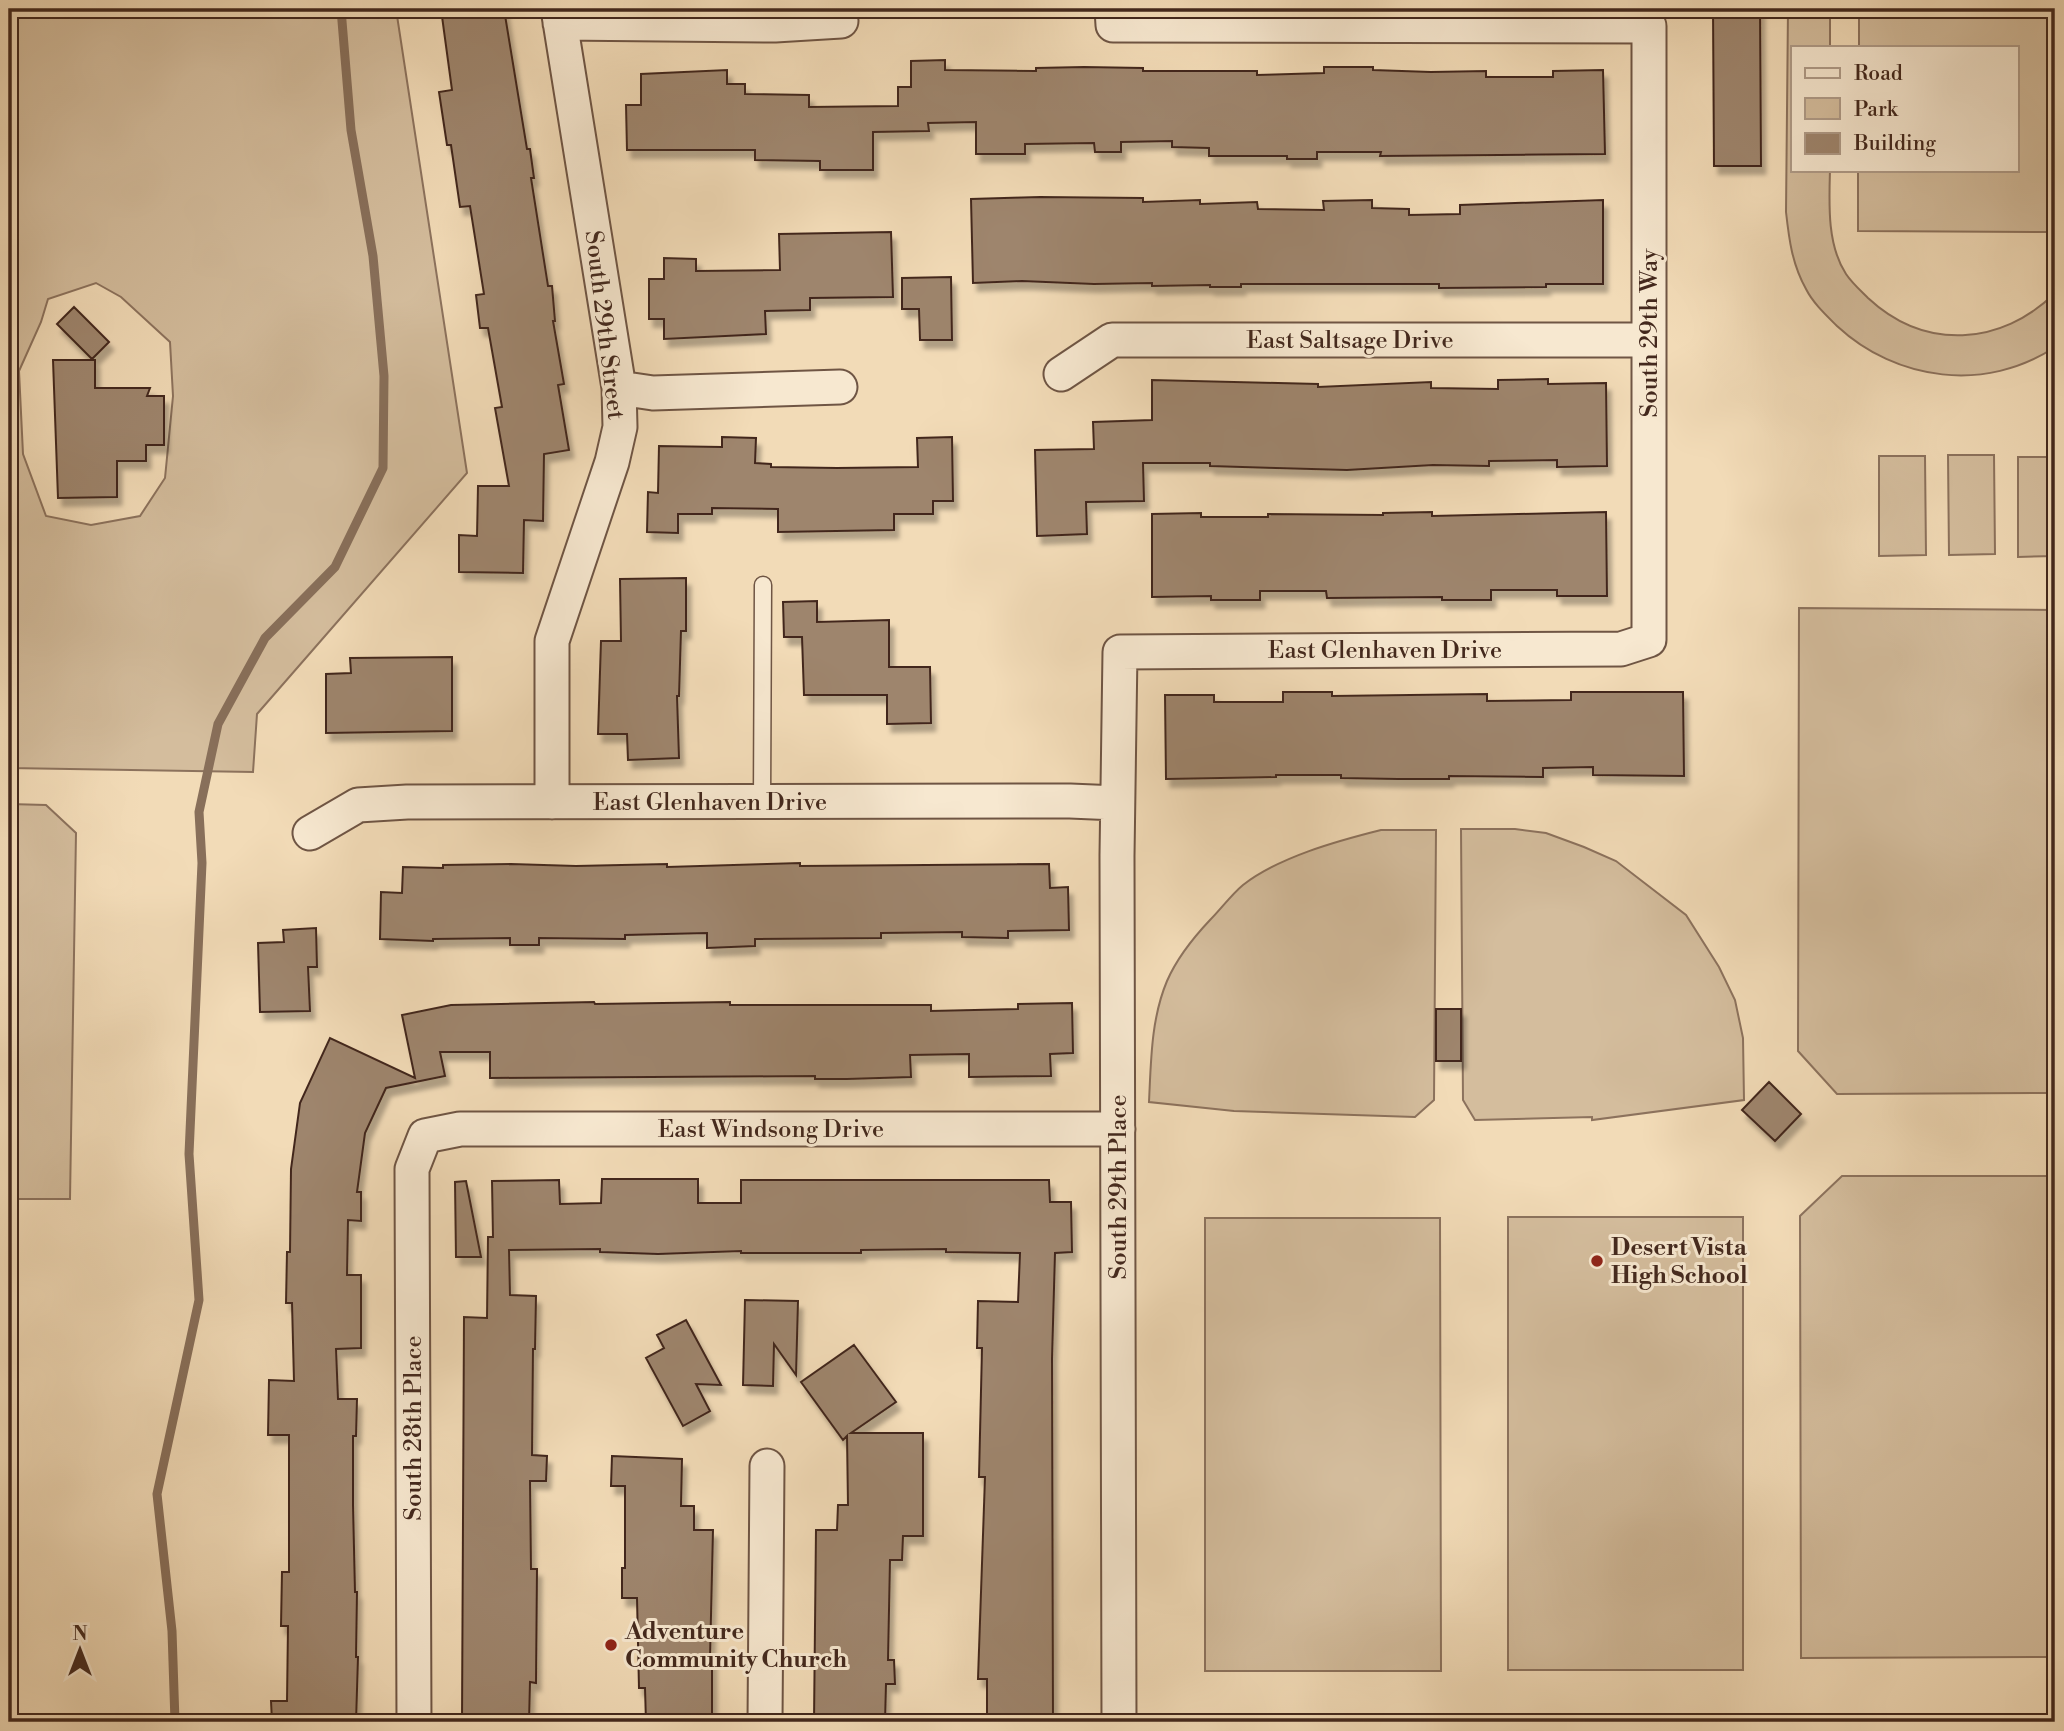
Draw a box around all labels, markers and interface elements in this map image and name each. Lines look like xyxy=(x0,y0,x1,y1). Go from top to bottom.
legend xyxy=(1791,46,2018,172)
text: Road xyxy=(1854,61,1903,87)
text: Park xyxy=(1854,97,1899,123)
text: Building xyxy=(1853,131,1936,157)
street label: South 29th Street xyxy=(578,229,631,422)
street label: South 29th Way xyxy=(1635,248,1665,418)
street label: East Saltsage Drive xyxy=(1246,326,1454,356)
street label: East Glenhaven Drive xyxy=(1268,636,1502,666)
street label: East Glenhaven Drive xyxy=(593,788,827,818)
street label: South 29th Place xyxy=(1104,1094,1134,1280)
street label: East Windsong Drive xyxy=(658,1115,884,1145)
place label: Desert Vista High School xyxy=(1611,1233,1748,1291)
marker: Desert Vista High School xyxy=(1589,1253,1605,1269)
street label: South 28th Place xyxy=(399,1335,429,1521)
north arrow xyxy=(46,1616,116,1686)
place label: Adventure Community Church xyxy=(624,1617,847,1675)
text: N xyxy=(72,1622,88,1646)
marker: Adventure Community Church xyxy=(603,1637,619,1653)

